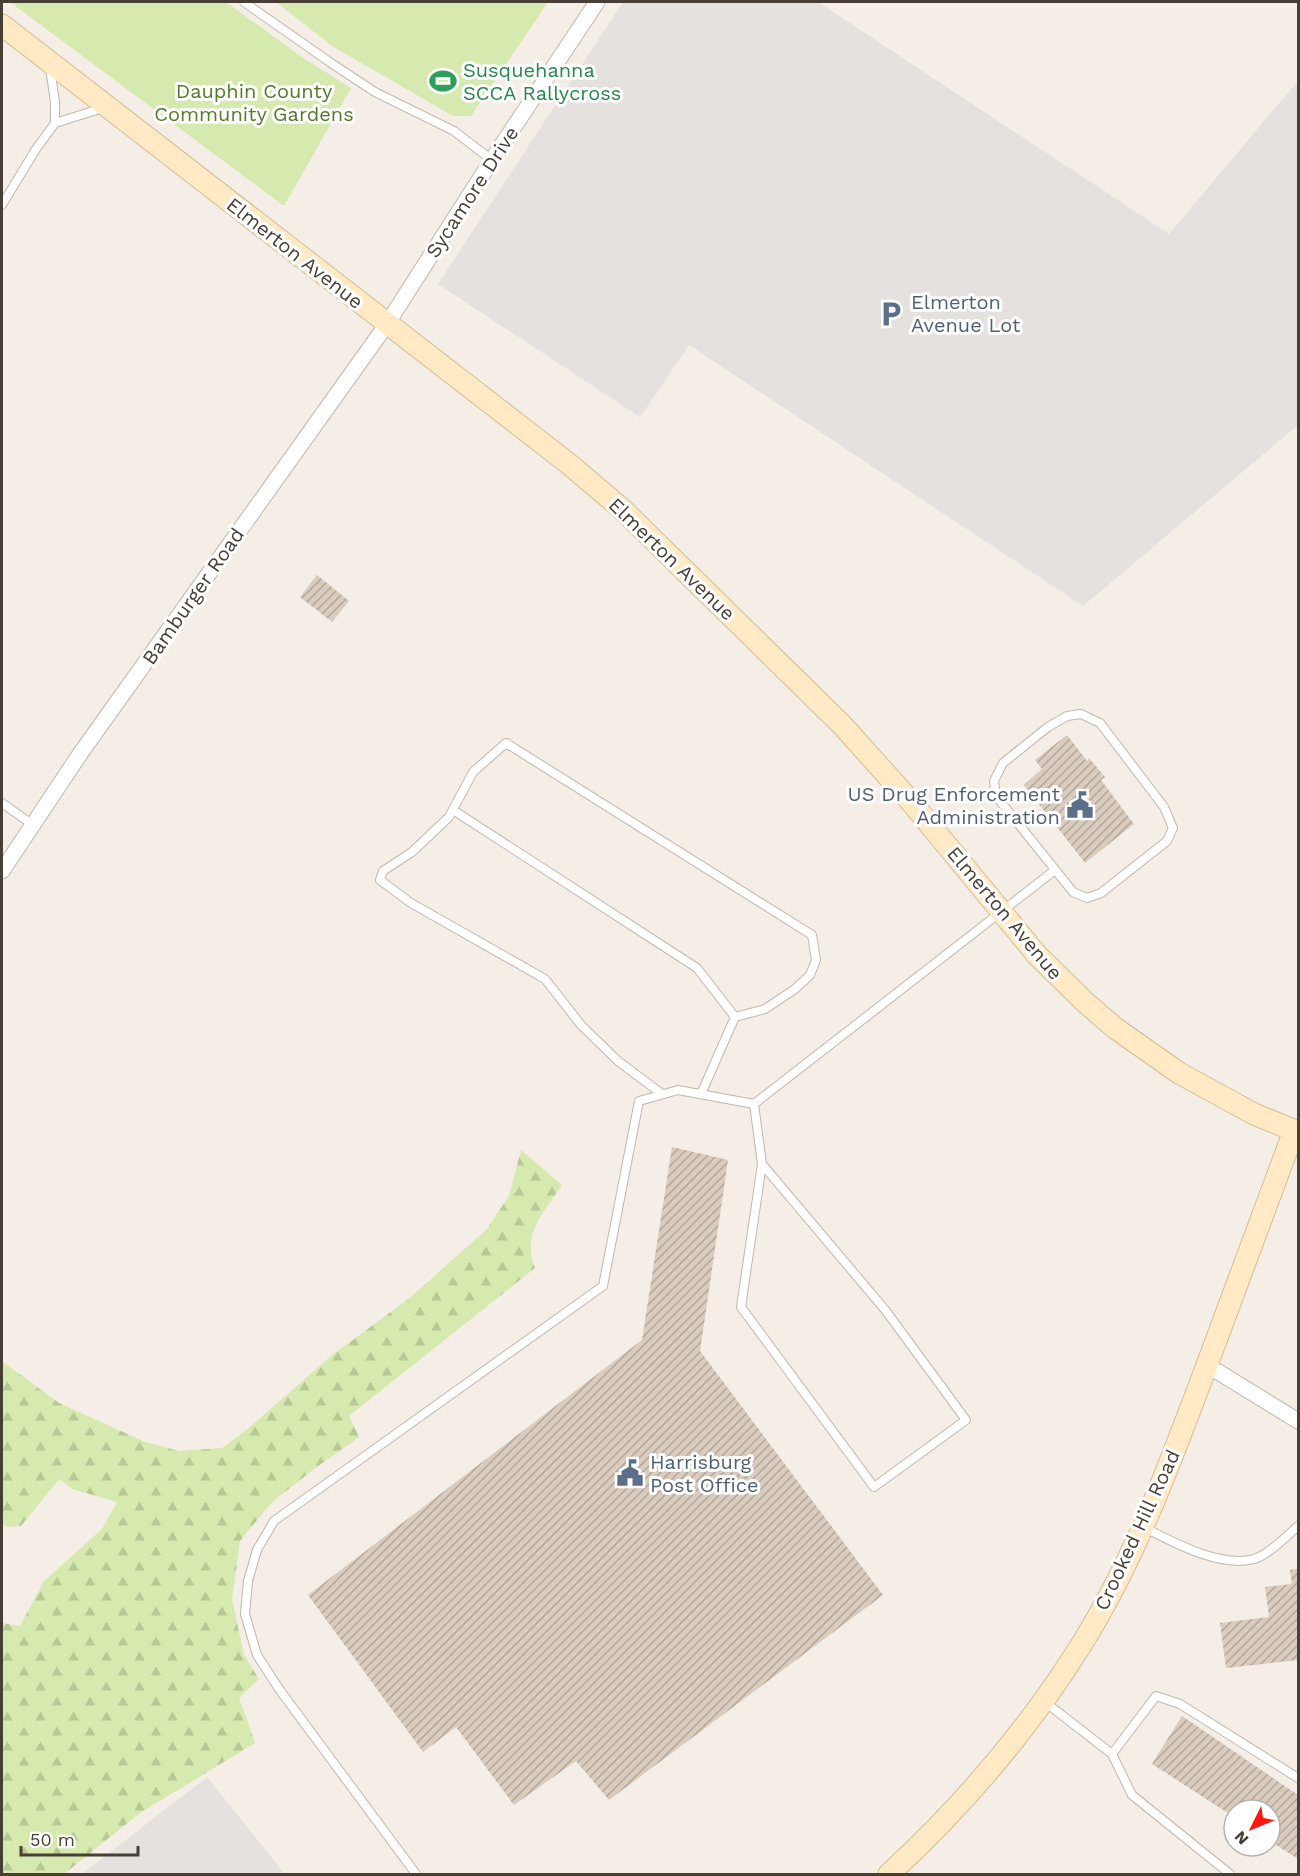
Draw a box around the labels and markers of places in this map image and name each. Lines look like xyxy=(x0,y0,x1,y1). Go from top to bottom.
place label: Susquehanna SCCA Rallycross xyxy=(463,58,621,105)
sports icon: Susquehanna SCCA Rallycross xyxy=(428,66,458,96)
place label: Elmerton Avenue Lot xyxy=(911,290,1021,337)
parking icon: Elmerton Avenue Lot xyxy=(876,299,906,329)
place label: US Drug Enforcement Administration xyxy=(848,782,1061,829)
public building icon: US Drug Enforcement Administration xyxy=(1065,790,1095,820)
place label: Harrisburg Post Office xyxy=(650,1450,759,1497)
public building icon: Harrisburg Post Office xyxy=(615,1458,645,1488)

